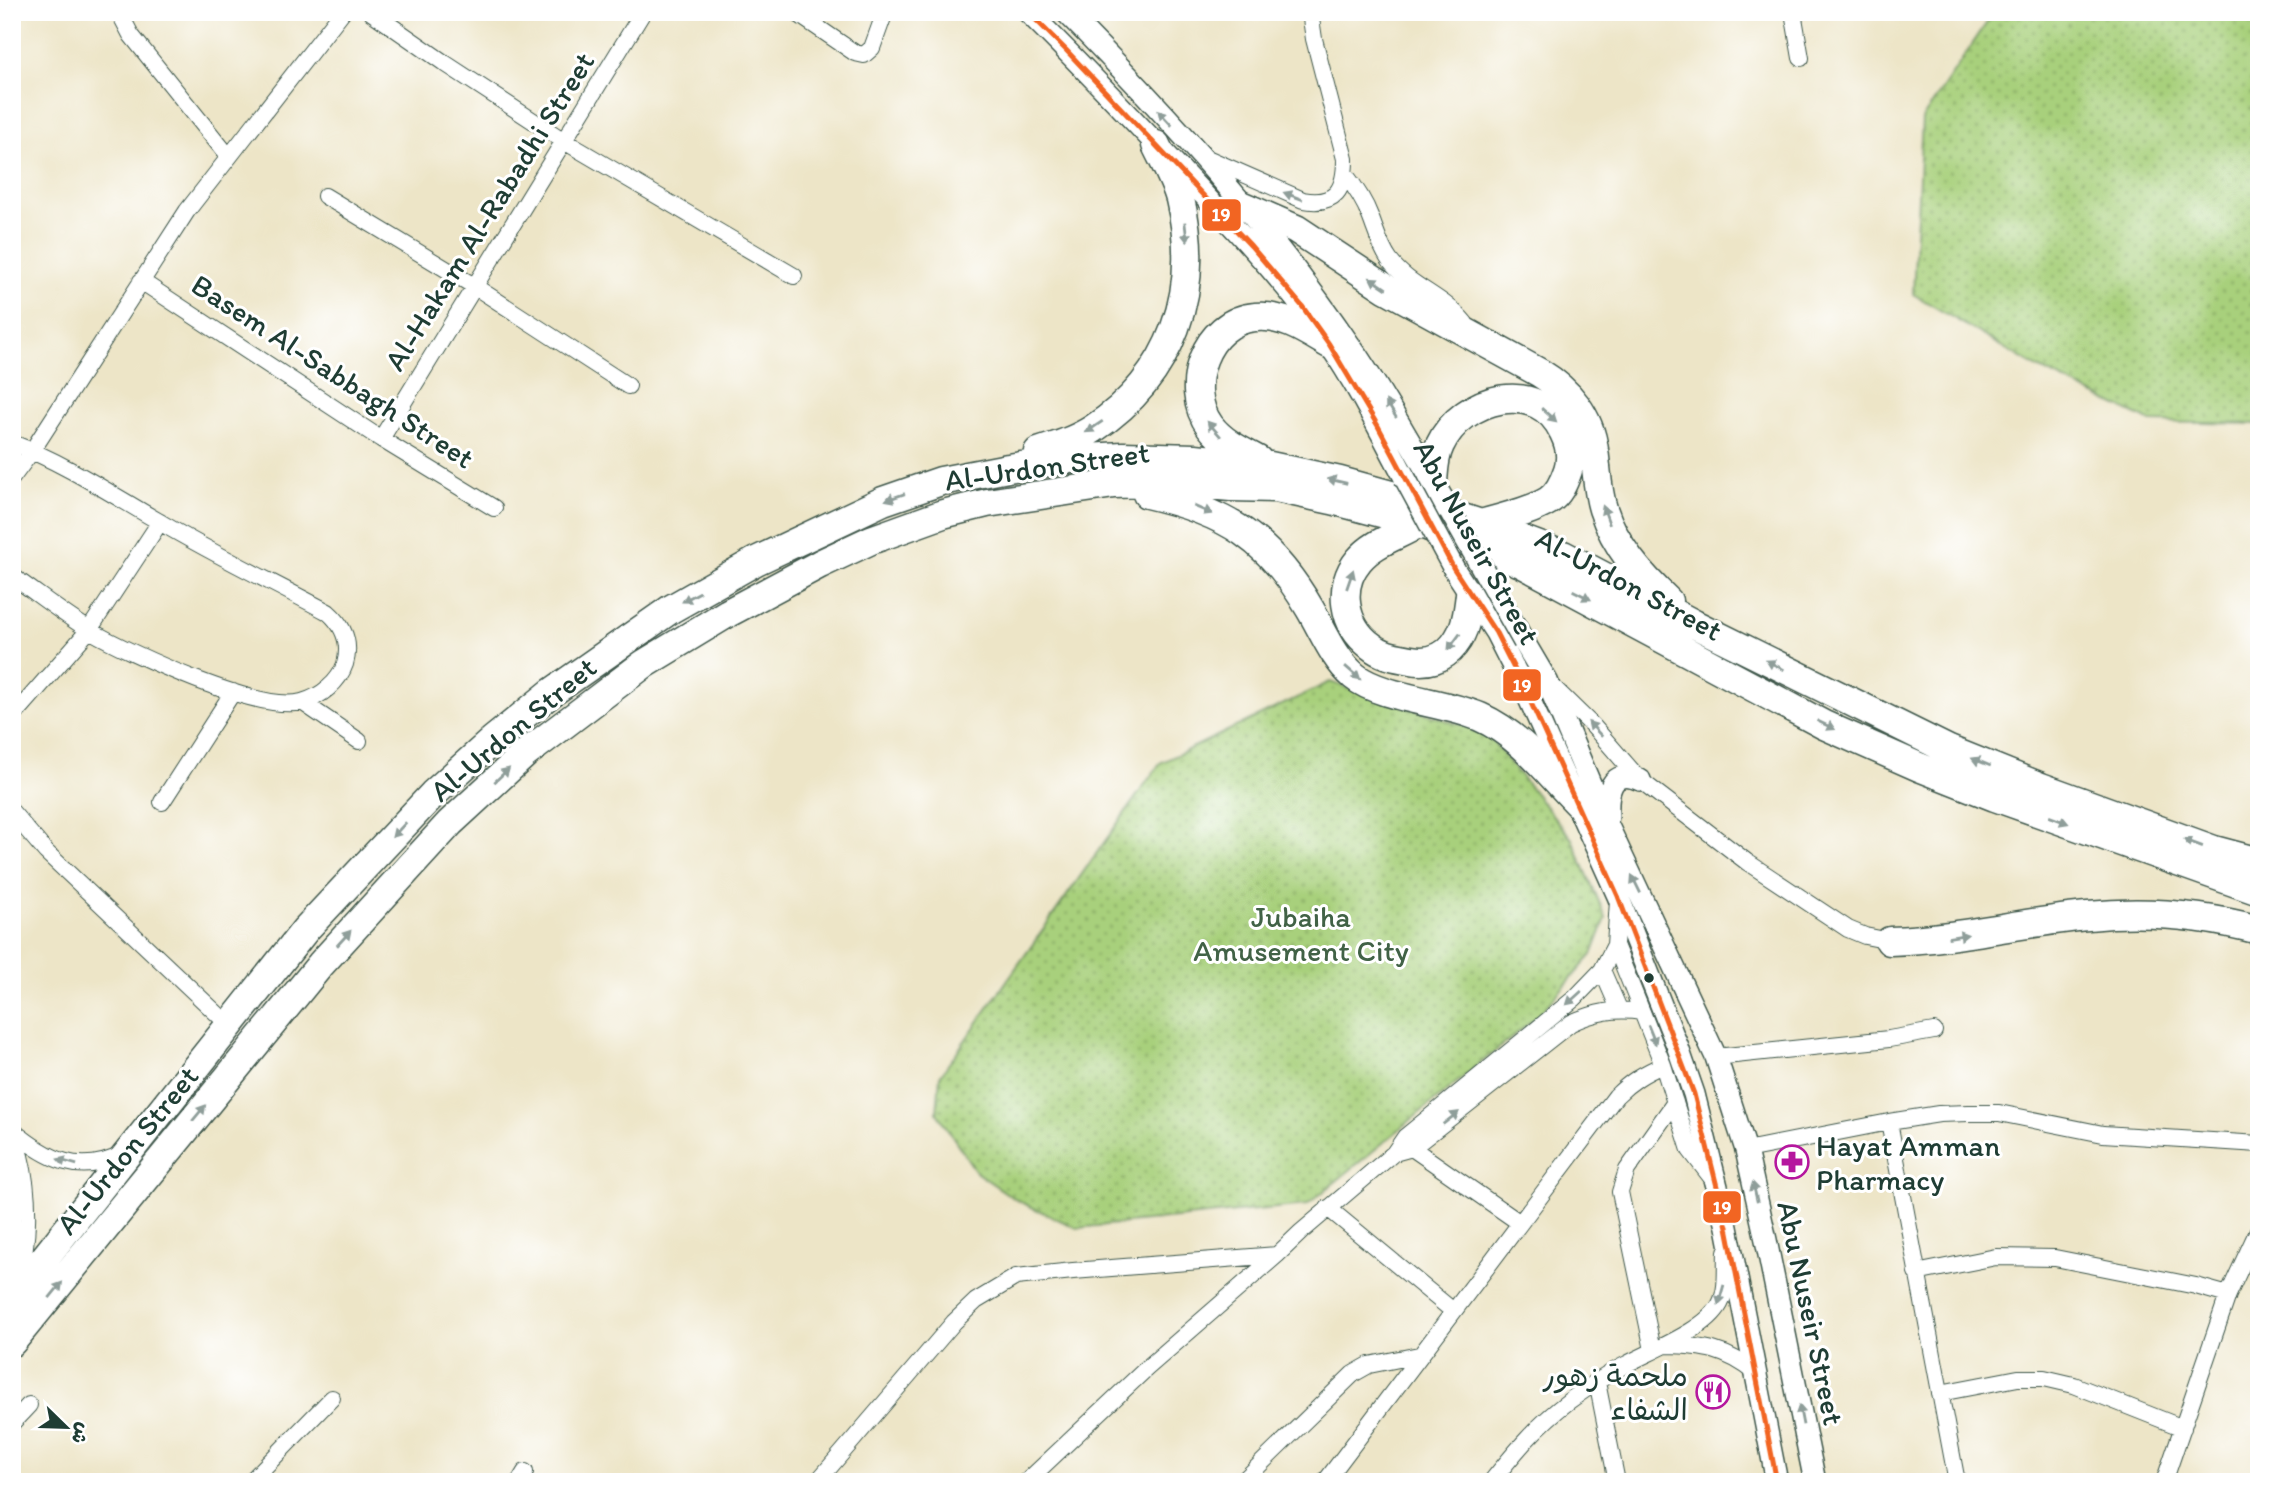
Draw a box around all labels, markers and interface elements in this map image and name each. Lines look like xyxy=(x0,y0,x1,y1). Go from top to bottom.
street label: Al-Hakam Al-Rabadhi Street xyxy=(376,45,602,377)
one-way arrow xyxy=(1158,110,1174,127)
one-way arrow xyxy=(1282,190,1303,201)
line badge: 19 xyxy=(1201,198,1242,232)
text: 19 xyxy=(1212,203,1230,226)
one-way arrow xyxy=(1180,221,1191,243)
street label: Basem Al-Sabbagh Street xyxy=(185,266,481,476)
one-way arrow xyxy=(1369,276,1387,290)
one-way arrow xyxy=(1385,400,1398,419)
one-way arrow xyxy=(1541,407,1558,422)
one-way arrow xyxy=(1085,420,1104,433)
one-way arrow xyxy=(1207,420,1222,437)
street label: Al-Urdon Street xyxy=(942,433,1152,499)
street label: Abu Nuseir Street xyxy=(1405,433,1549,651)
one-way arrow xyxy=(1325,475,1347,486)
one-way arrow xyxy=(885,492,906,503)
one-way arrow xyxy=(1192,505,1213,516)
one-way arrow xyxy=(1600,505,1611,526)
street label: Al-Urdon Street xyxy=(1529,519,1729,649)
one-way arrow xyxy=(1345,569,1356,590)
one-way arrow xyxy=(1572,589,1592,601)
one-way arrow xyxy=(682,591,701,603)
one-way arrow xyxy=(1447,633,1461,652)
street label: Al-Urdon Street xyxy=(422,649,604,809)
one-way arrow xyxy=(1765,659,1785,670)
one-way arrow xyxy=(1344,665,1362,681)
line badge: 19 xyxy=(1502,668,1542,702)
text: 19 xyxy=(1513,674,1531,697)
one-way arrow xyxy=(1587,720,1603,738)
one-way arrow xyxy=(1816,720,1836,731)
one-way arrow xyxy=(1970,757,1991,768)
one-way arrow xyxy=(493,767,511,783)
one-way arrow xyxy=(2049,815,2070,826)
one-way arrow xyxy=(392,821,408,838)
one-way arrow xyxy=(2183,837,2204,848)
one-way arrow xyxy=(1630,874,1642,894)
park label: Jubaiha Amusement City xyxy=(1193,898,1409,969)
one-way arrow xyxy=(336,929,352,947)
one-way arrow xyxy=(1947,930,1969,941)
unlabelled marker xyxy=(1642,971,1656,985)
one-way arrow xyxy=(1566,989,1583,1005)
one-way arrow xyxy=(1647,1025,1658,1046)
street label: Al-Urdon Street xyxy=(48,1058,206,1242)
one-way arrow xyxy=(191,1105,206,1122)
one-way arrow xyxy=(1441,1110,1459,1125)
place label: Hayat Amman Pharmacy xyxy=(1816,1127,2000,1198)
pharmacy icon: Hayat Amman Pharmacy xyxy=(1773,1143,1811,1181)
one-way arrow xyxy=(56,1156,78,1167)
one-way arrow xyxy=(1750,1181,1761,1203)
line badge: 19 xyxy=(1702,1190,1742,1224)
text: 19 xyxy=(1713,1196,1731,1219)
street label: Abu Nuseir Street xyxy=(1769,1197,1853,1429)
one-way arrow xyxy=(48,1281,63,1299)
one-way arrow xyxy=(1715,1284,1726,1306)
place label: ملحمة زهور الشفاء xyxy=(1542,1357,1688,1428)
restaurant icon: ملحمة زهور الشفاء xyxy=(1694,1373,1732,1411)
north arrow xyxy=(32,1392,102,1462)
one-way arrow xyxy=(1796,1404,1807,1426)
text: ش xyxy=(66,1419,96,1448)

